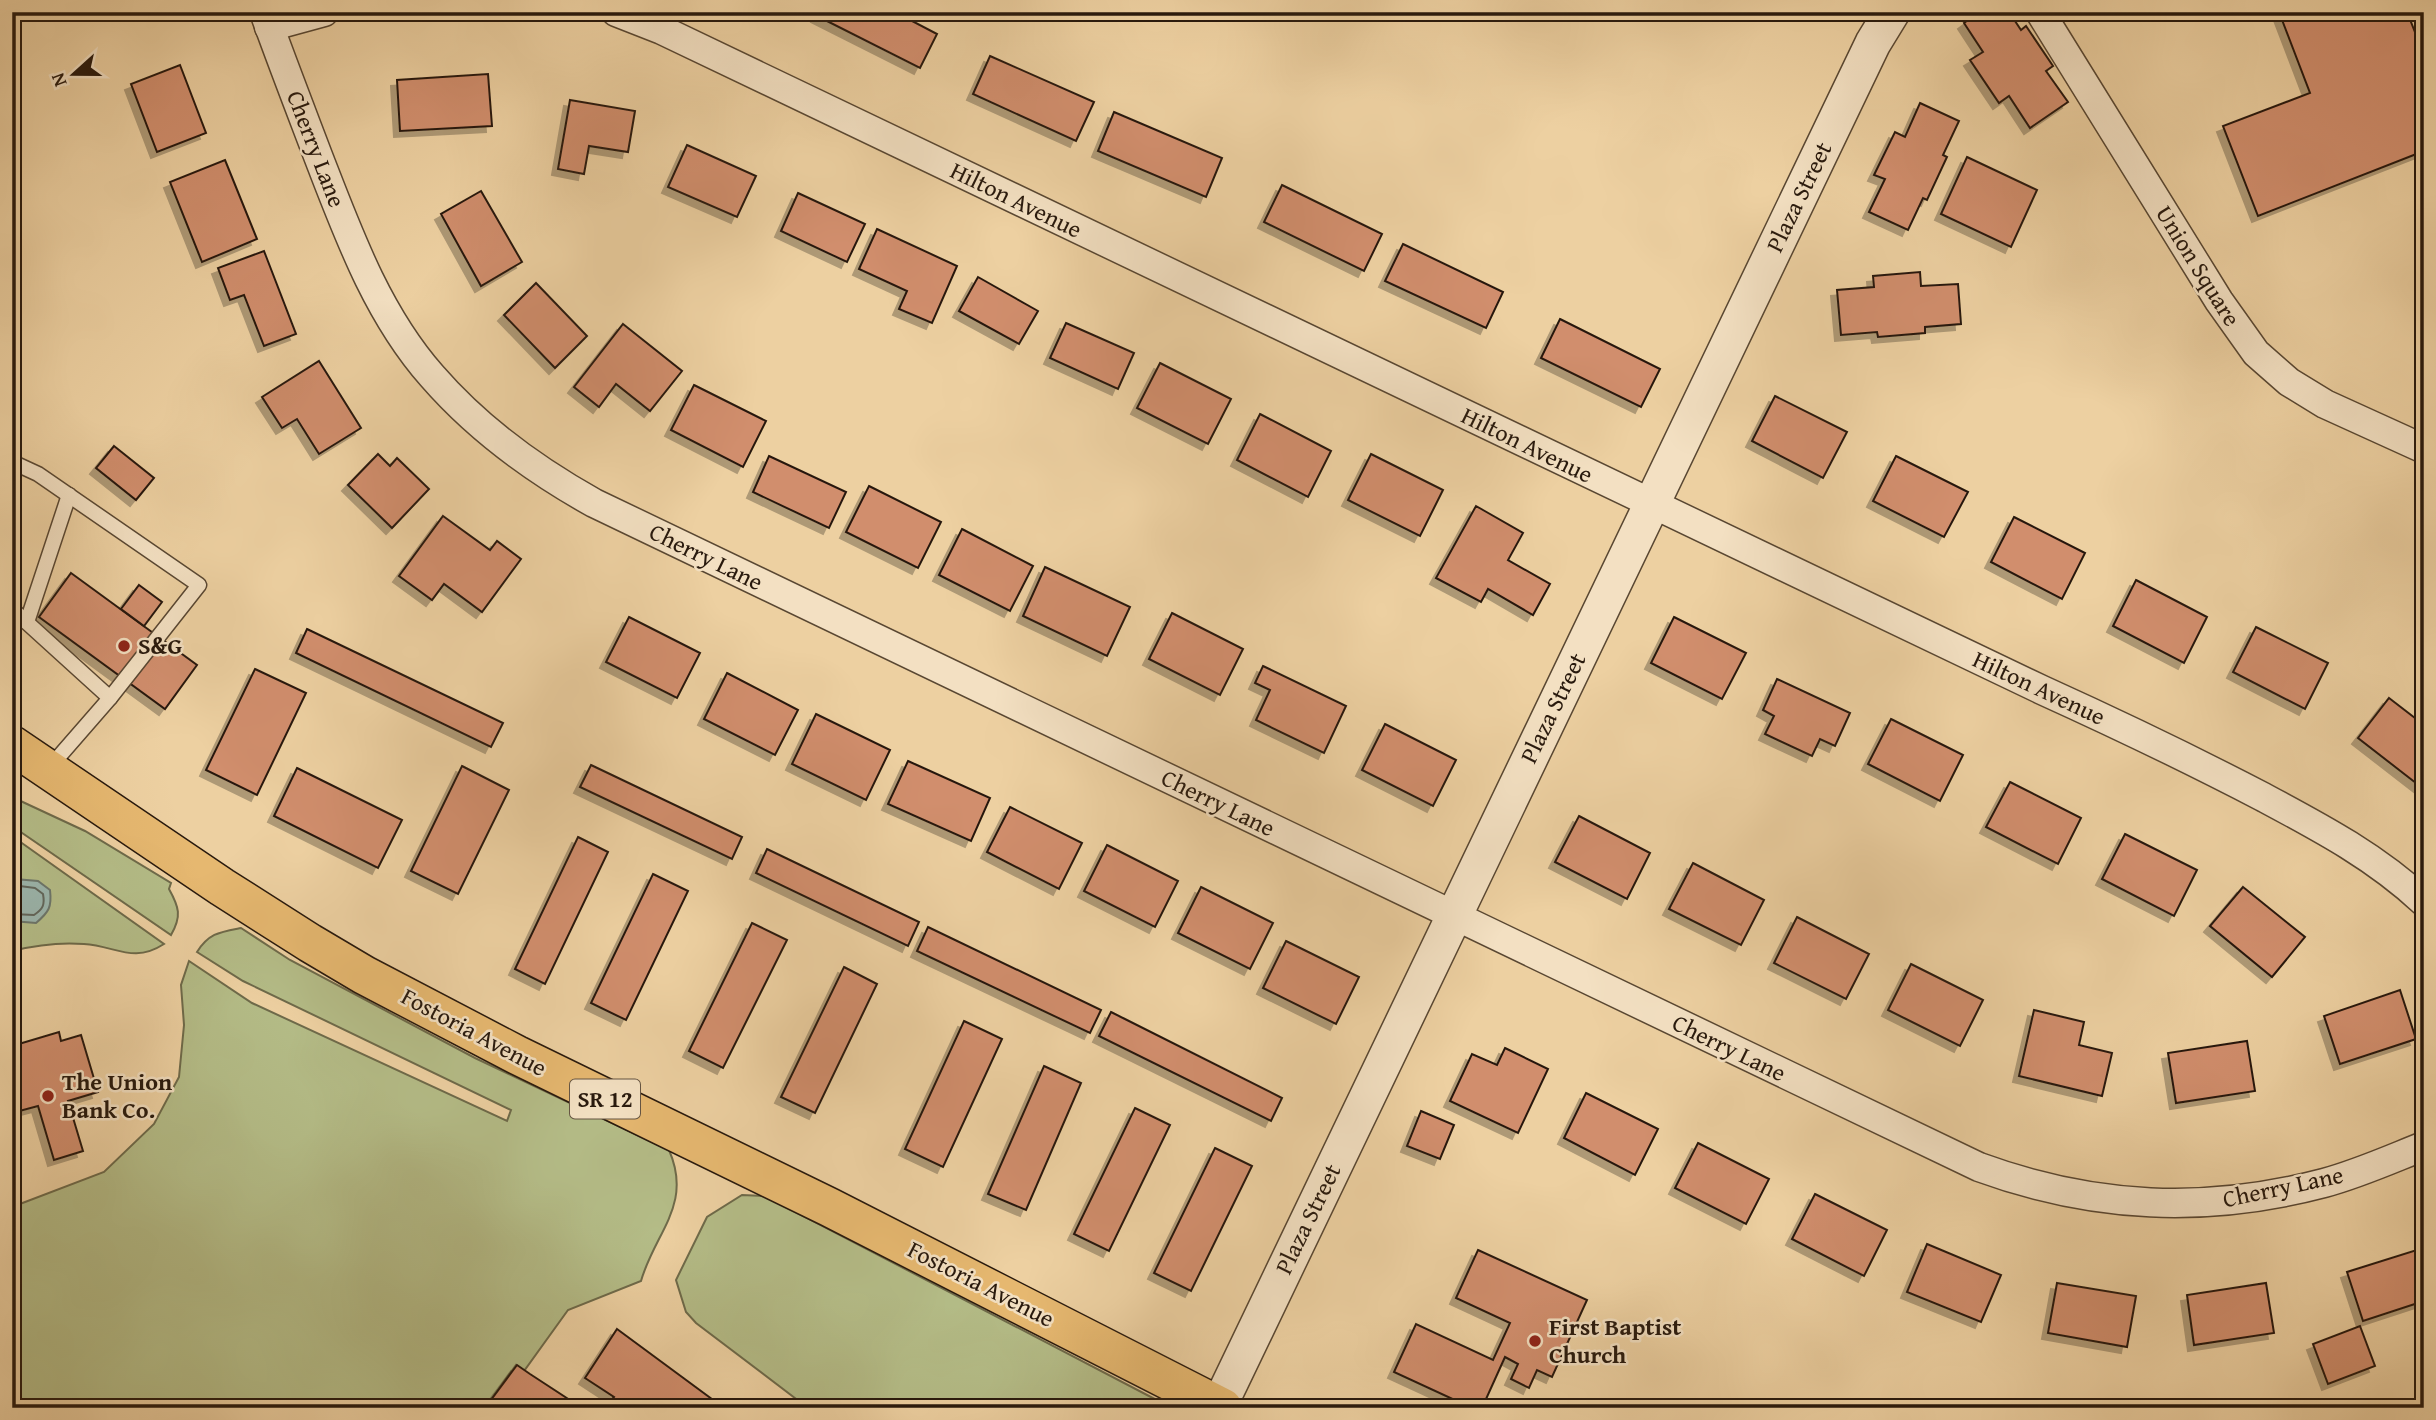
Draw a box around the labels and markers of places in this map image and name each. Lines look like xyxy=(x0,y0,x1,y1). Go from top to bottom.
place label: S&G xyxy=(138,628,182,663)
marker: S&G xyxy=(116,638,132,654)
place label: The Union Bank Co. xyxy=(62,1064,172,1127)
marker: The Union Bank Co. xyxy=(40,1088,56,1104)
place label: First Baptist Church xyxy=(1549,1309,1681,1372)
marker: First Baptist Church xyxy=(1527,1333,1543,1349)

